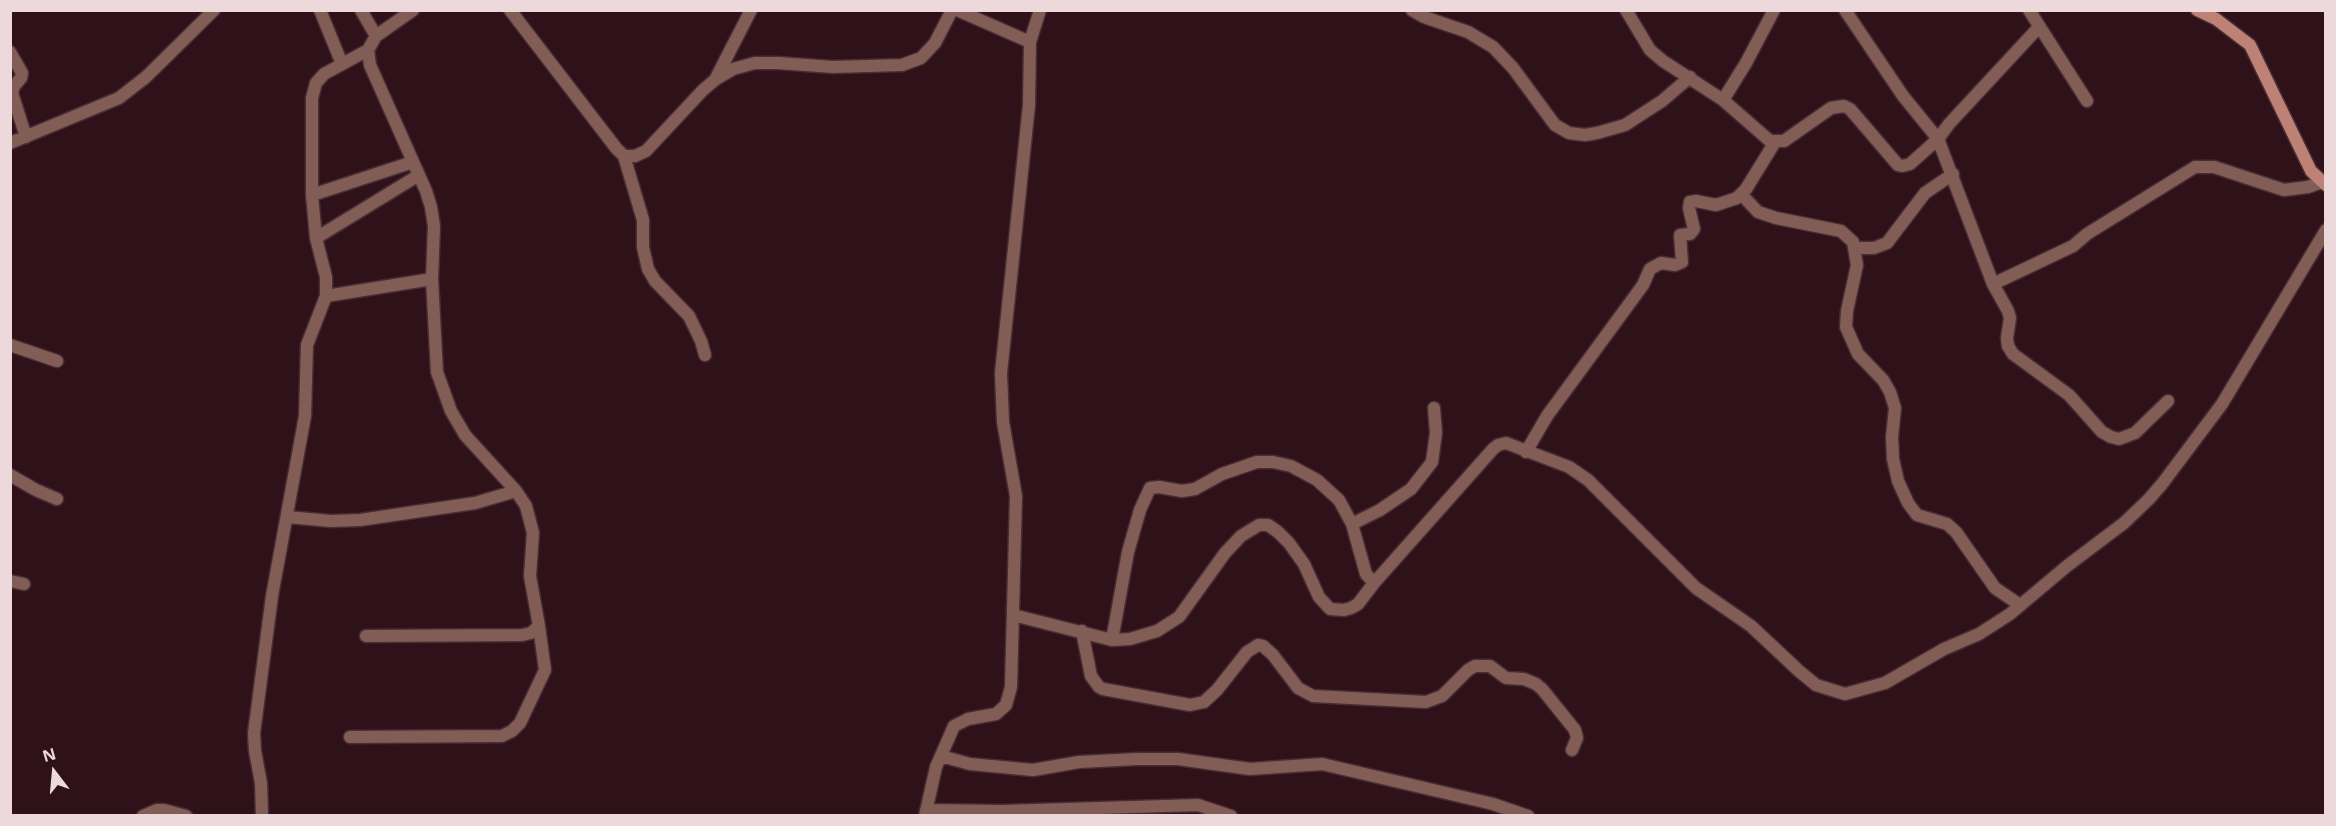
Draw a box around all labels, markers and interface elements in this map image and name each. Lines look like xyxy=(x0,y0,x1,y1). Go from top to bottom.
north arrow xyxy=(24,742,84,802)
text: N xyxy=(40,742,58,767)

